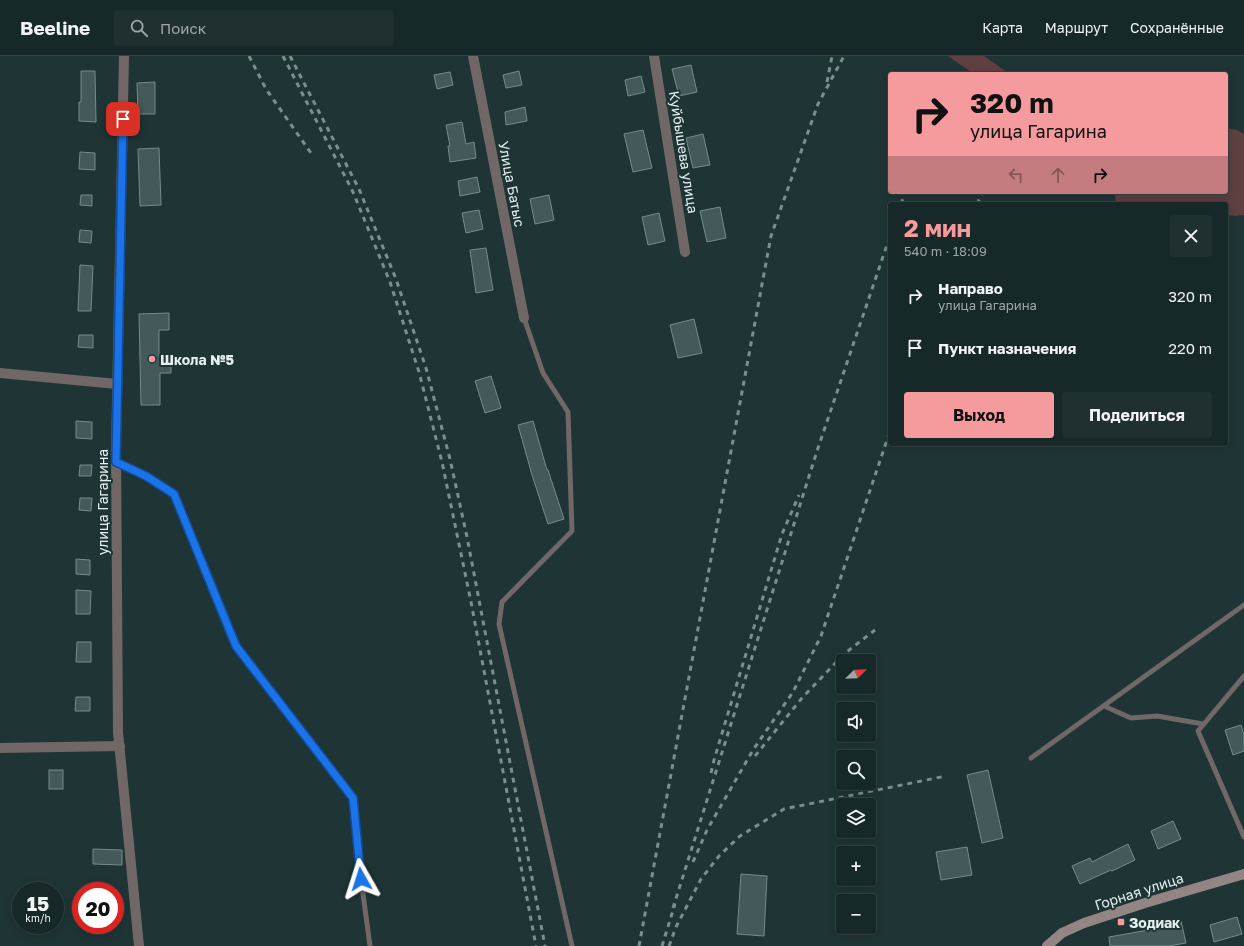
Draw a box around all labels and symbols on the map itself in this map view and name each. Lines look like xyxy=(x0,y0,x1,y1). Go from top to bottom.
street label: Куйбышева улица xyxy=(666,89,702,215)
pin xyxy=(106,102,140,136)
street label: Улица Батыс xyxy=(495,140,529,229)
place label: Школа №5 xyxy=(160,351,235,368)
marker: Школа №5 xyxy=(147,354,157,364)
street label: улица Гагарина xyxy=(94,449,111,555)
north arrow xyxy=(836,654,876,694)
position arrow xyxy=(340,858,382,900)
street label: Горная улица xyxy=(1092,869,1186,913)
speed limit sign: 20 xyxy=(72,882,124,934)
place label: Зодиак xyxy=(1129,914,1180,931)
marker: Зодиак xyxy=(1116,917,1126,927)

